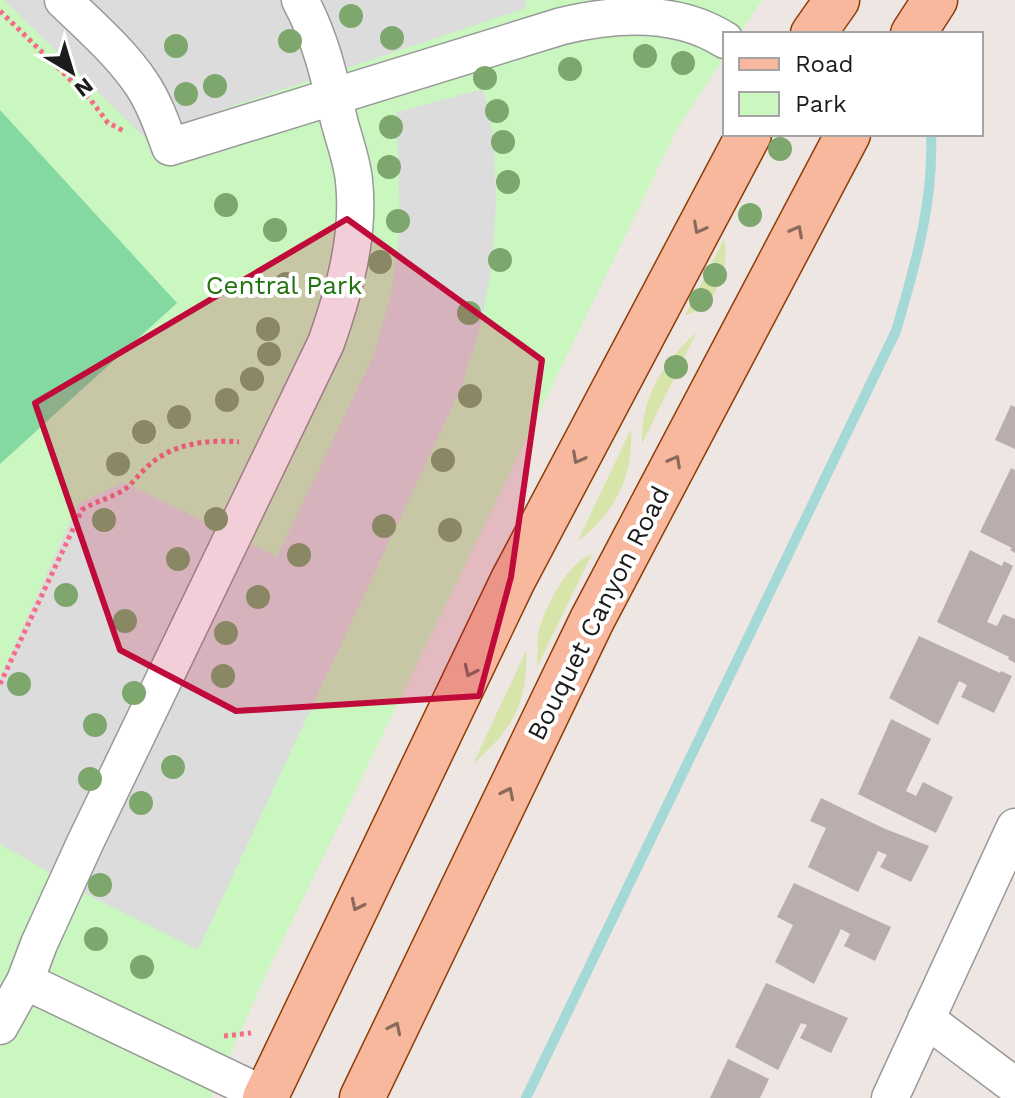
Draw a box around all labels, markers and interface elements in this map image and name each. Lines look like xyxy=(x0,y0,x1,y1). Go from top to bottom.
north arrow xyxy=(32,32,112,112)
legend xyxy=(723,32,983,136)
text: Road xyxy=(795,50,854,78)
text: N xyxy=(70,72,98,102)
text: Park xyxy=(795,90,847,118)
one-way arrow xyxy=(694,219,709,234)
one-way arrow xyxy=(787,225,802,240)
park label: Central Park xyxy=(206,270,362,300)
one-way arrow xyxy=(572,449,588,463)
one-way arrow xyxy=(666,455,681,470)
street label: Bouquet Canyon Road xyxy=(521,481,675,745)
one-way arrow xyxy=(464,663,480,677)
one-way arrow xyxy=(498,787,514,802)
one-way arrow xyxy=(351,897,367,912)
one-way arrow xyxy=(385,1021,401,1036)

